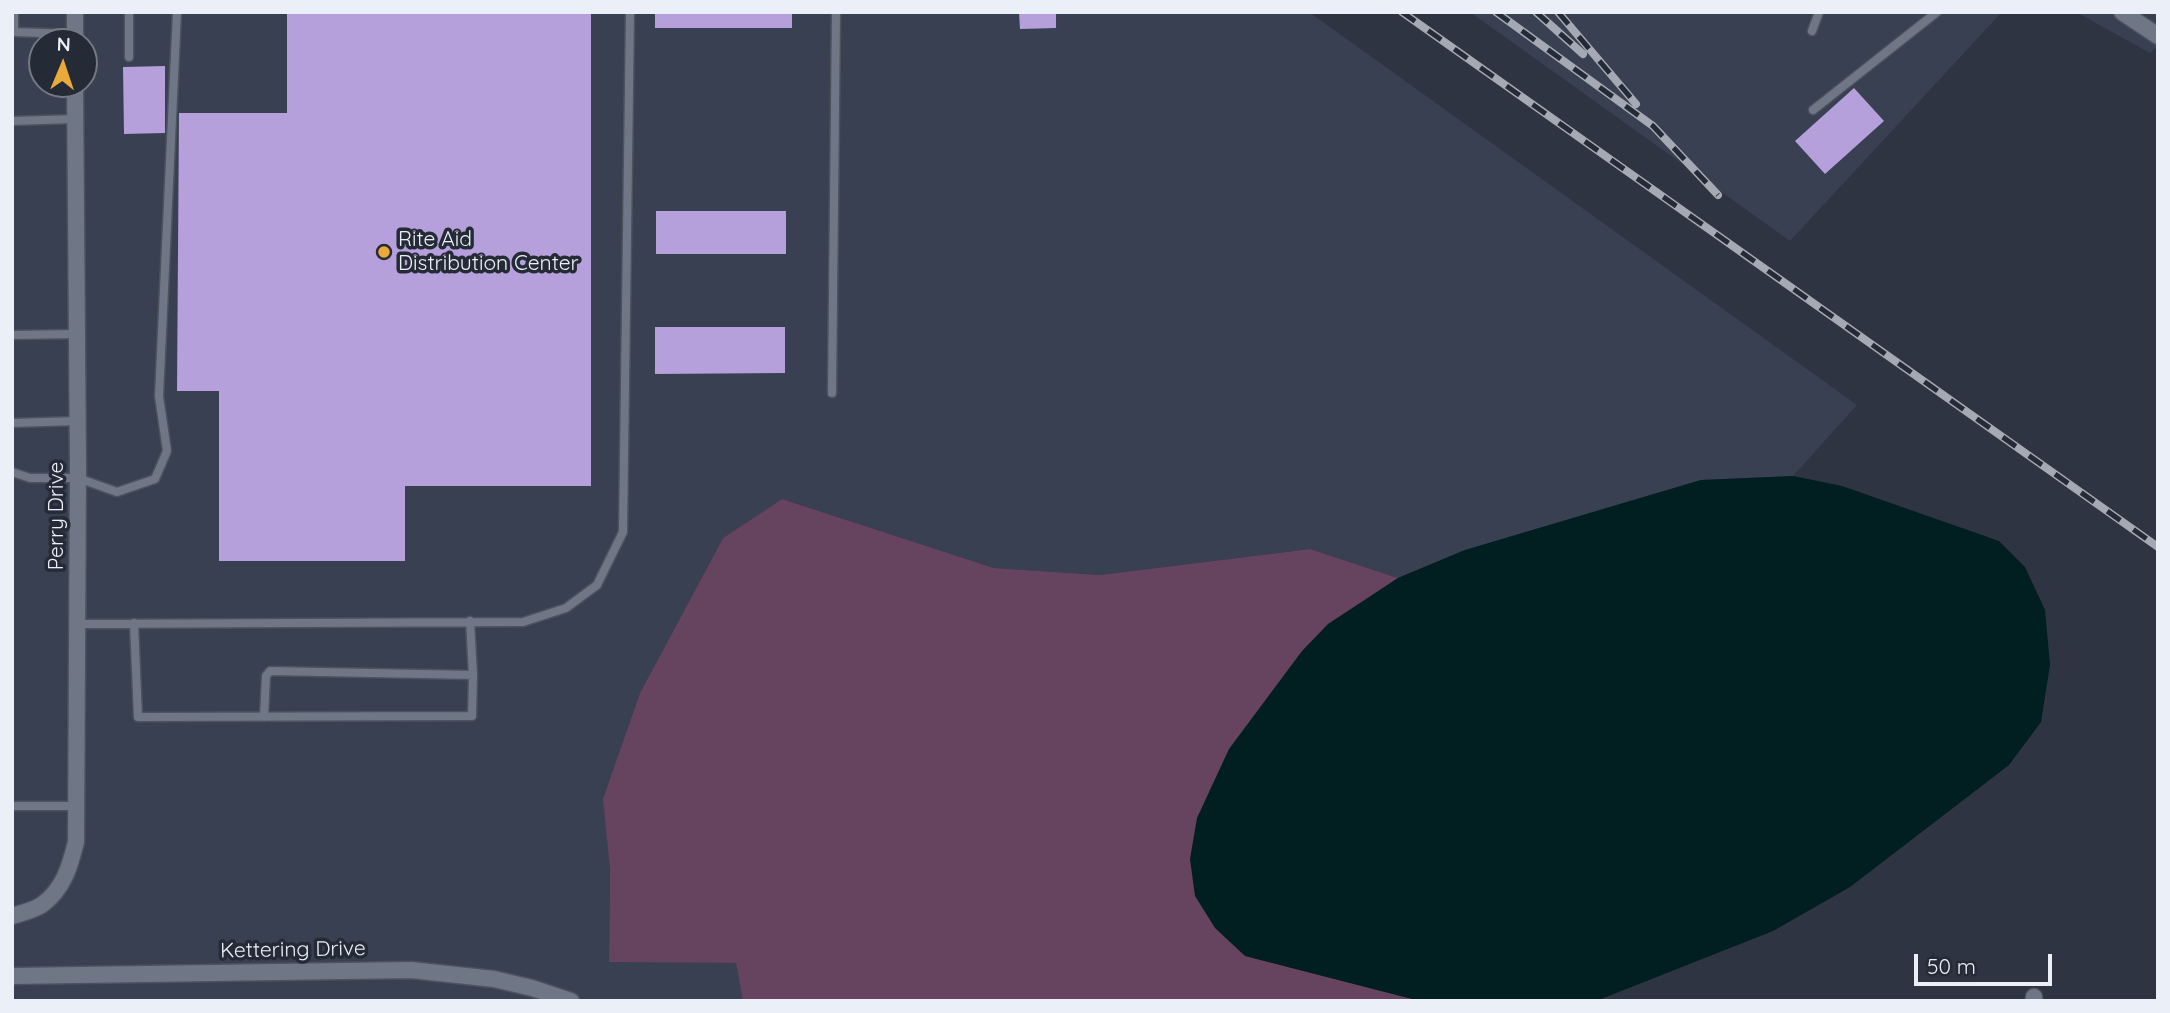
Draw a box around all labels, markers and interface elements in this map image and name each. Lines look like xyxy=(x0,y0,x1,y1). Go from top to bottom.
north arrow xyxy=(28,28,98,98)
text: N xyxy=(56,32,71,56)
place label: Rite Aid Distribution Center xyxy=(398,227,579,277)
marker: Rite Aid Distribution Center xyxy=(376,244,392,260)
street label: Perry Drive xyxy=(44,462,70,570)
street label: Kettering Drive xyxy=(220,936,366,964)
scale bar xyxy=(1918,940,2056,984)
text: 50 m xyxy=(1927,953,1976,979)

